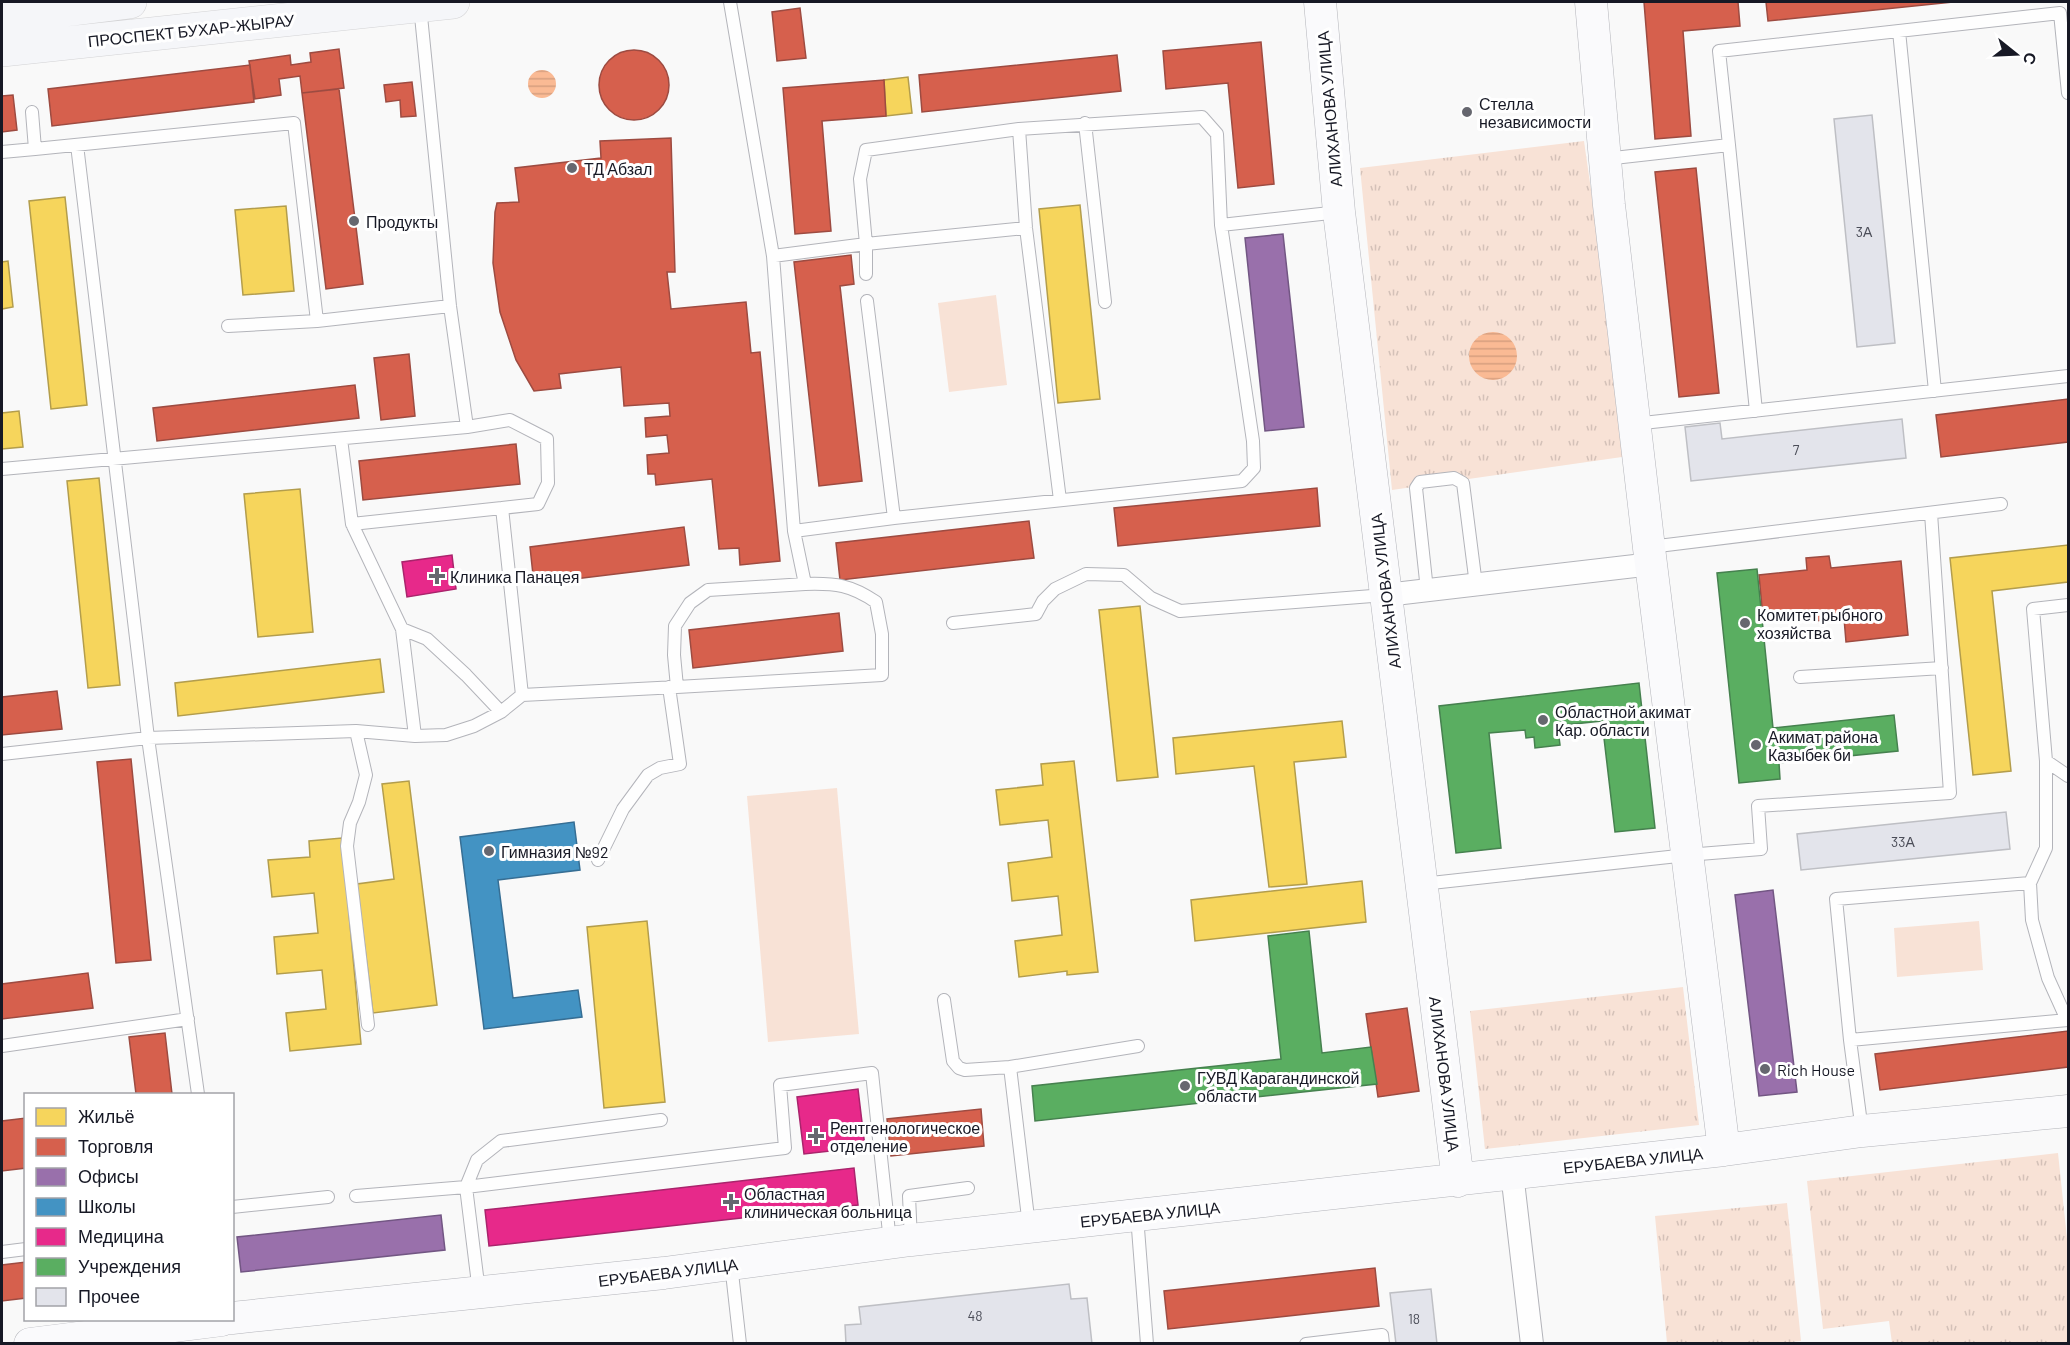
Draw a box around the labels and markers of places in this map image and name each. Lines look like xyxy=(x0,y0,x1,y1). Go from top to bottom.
place label: Стелла независимости xyxy=(1479,94,1591,131)
marker: Стелла независимости xyxy=(1460,105,1474,119)
place label: ТД Абзал xyxy=(584,159,652,178)
marker: ТД Абзал xyxy=(565,161,579,175)
place label: Продукты xyxy=(366,212,438,231)
marker: Продукты xyxy=(347,214,361,228)
marker: Клиника Панацея xyxy=(428,567,446,585)
place label: Клиника Панацея xyxy=(450,567,580,586)
place label: Комитет рыбного хозяйства xyxy=(1757,605,1883,642)
marker: Комитет рыбного хозяйства xyxy=(1738,616,1752,630)
place label: Областной акимат Кар. области xyxy=(1555,702,1692,739)
marker: Областной акимат Кар. области xyxy=(1536,713,1550,727)
place label: Акимат района Казыбек би xyxy=(1768,727,1878,764)
marker: Акимат района Казыбек би xyxy=(1749,738,1763,752)
place label: Гимназия №92 xyxy=(501,842,608,861)
marker: Гимназия №92 xyxy=(482,844,496,858)
place label: Rich House xyxy=(1777,1060,1855,1079)
marker: Rich House xyxy=(1758,1062,1772,1076)
place label: ГУВД Карагандинской области xyxy=(1197,1068,1360,1105)
marker: ГУВД Карагандинской области xyxy=(1178,1079,1192,1093)
place label: Рентгенологическое отделение xyxy=(830,1118,980,1155)
marker: Рентгенологическое отделение xyxy=(807,1127,825,1145)
place label: Областная клиническая больница xyxy=(744,1184,912,1221)
marker: Областная клиническая больница xyxy=(722,1193,740,1211)

